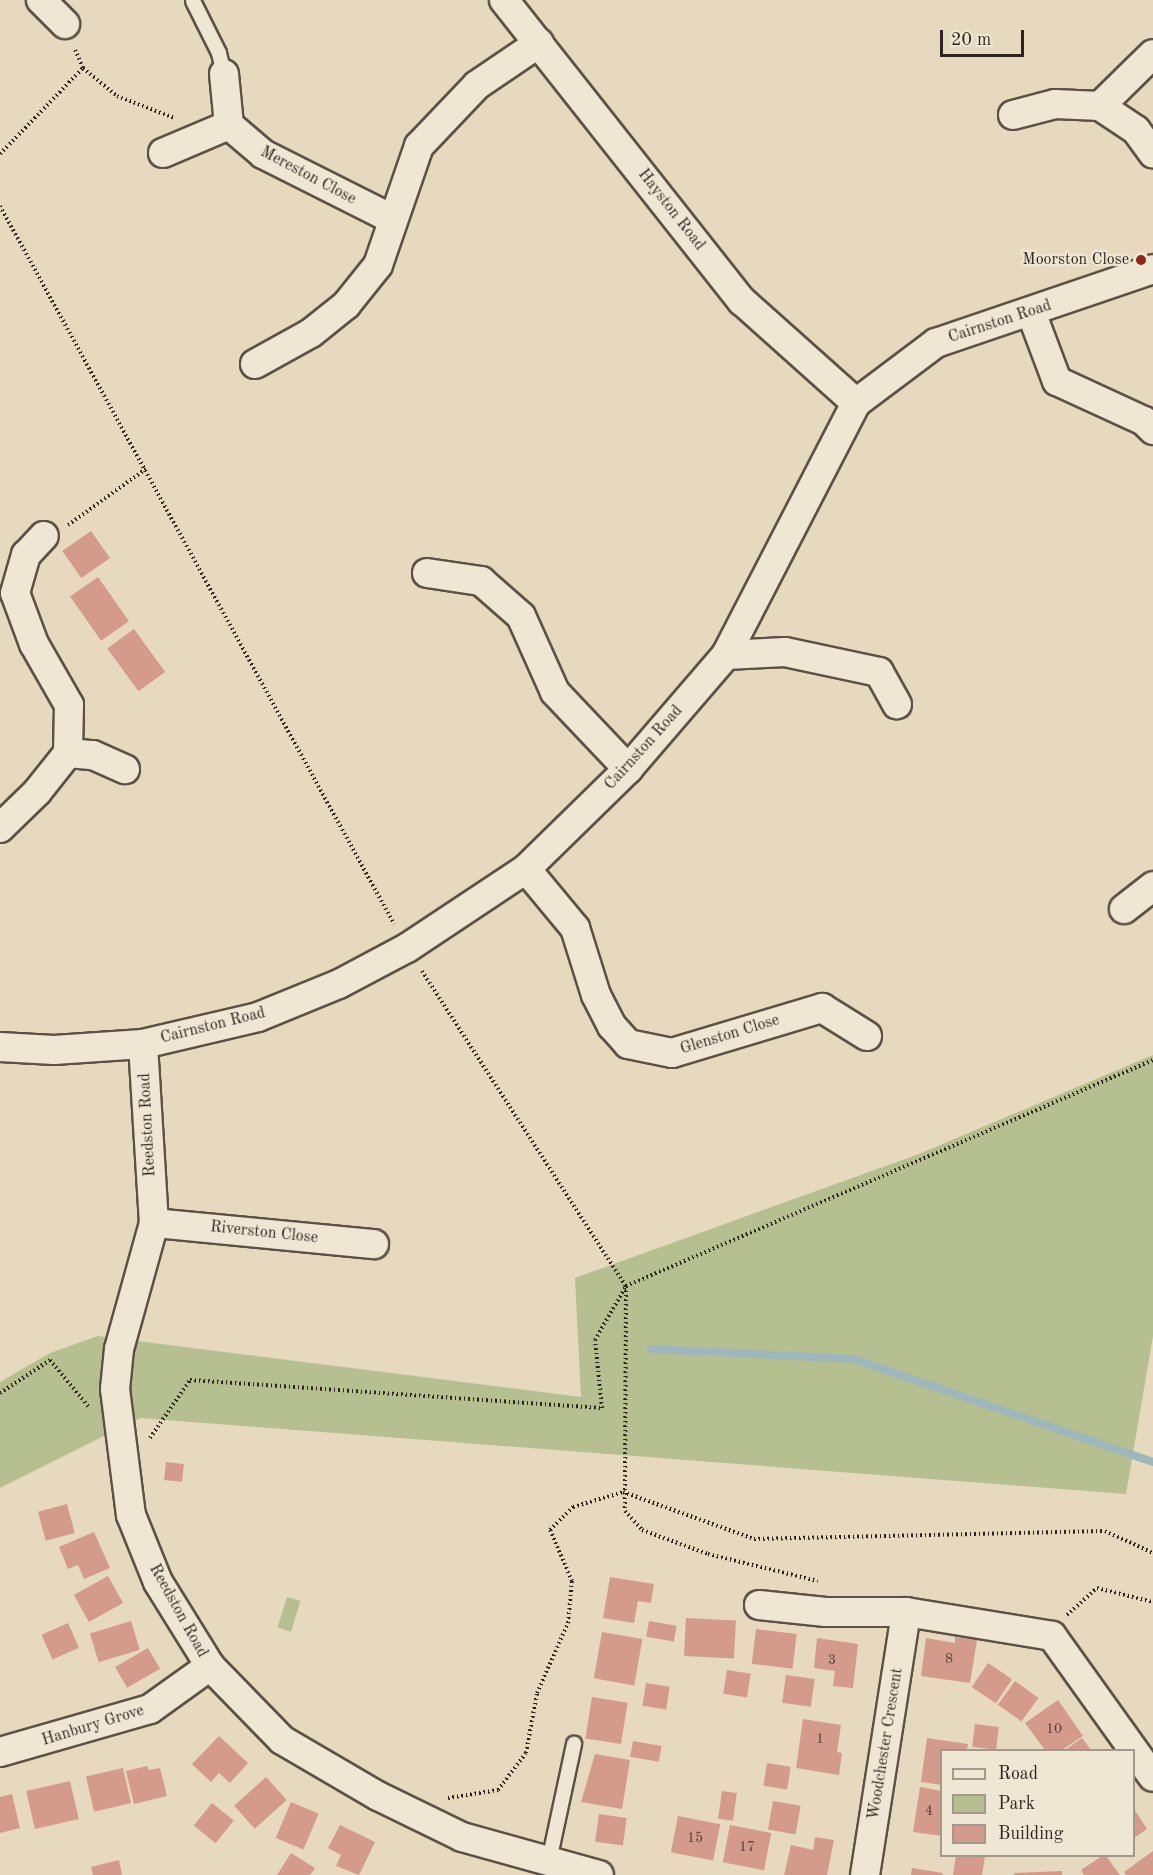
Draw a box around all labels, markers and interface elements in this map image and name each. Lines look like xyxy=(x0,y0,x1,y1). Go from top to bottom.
scale bar xyxy=(943,18,1027,56)
text: 20 m xyxy=(951,31,991,49)
street label: Mereston Close xyxy=(257,143,359,209)
street label: Hayston Road xyxy=(633,165,709,255)
place label: Moorston Close xyxy=(1022,250,1129,270)
marker: Moorston Close xyxy=(1134,253,1148,267)
street label: Cairnston Road xyxy=(946,296,1054,348)
street label: Cairnston Road xyxy=(601,702,687,794)
street label: Cairnston Road xyxy=(159,1004,267,1048)
street label: Glenston Close xyxy=(678,1011,782,1059)
street label: Reedston Road xyxy=(136,1073,160,1177)
street label: Riverston Close xyxy=(209,1218,319,1248)
street label: Reedston Road xyxy=(144,1561,212,1661)
house number: 8 xyxy=(945,1651,953,1667)
house number: 3 xyxy=(828,1652,836,1668)
street label: Woodchester Crescent xyxy=(864,1666,908,1822)
street label: Hanbury Grove xyxy=(40,1701,146,1751)
house number: 10 xyxy=(1046,1721,1062,1737)
house number: 1 xyxy=(816,1731,824,1747)
legend xyxy=(940,1749,1135,1857)
text: Road xyxy=(998,1765,1038,1783)
text: Park xyxy=(998,1795,1035,1813)
house number: 4 xyxy=(925,1803,933,1819)
text: Building xyxy=(998,1825,1063,1843)
house number: 15 xyxy=(687,1830,703,1846)
house number: 17 xyxy=(739,1839,755,1855)

